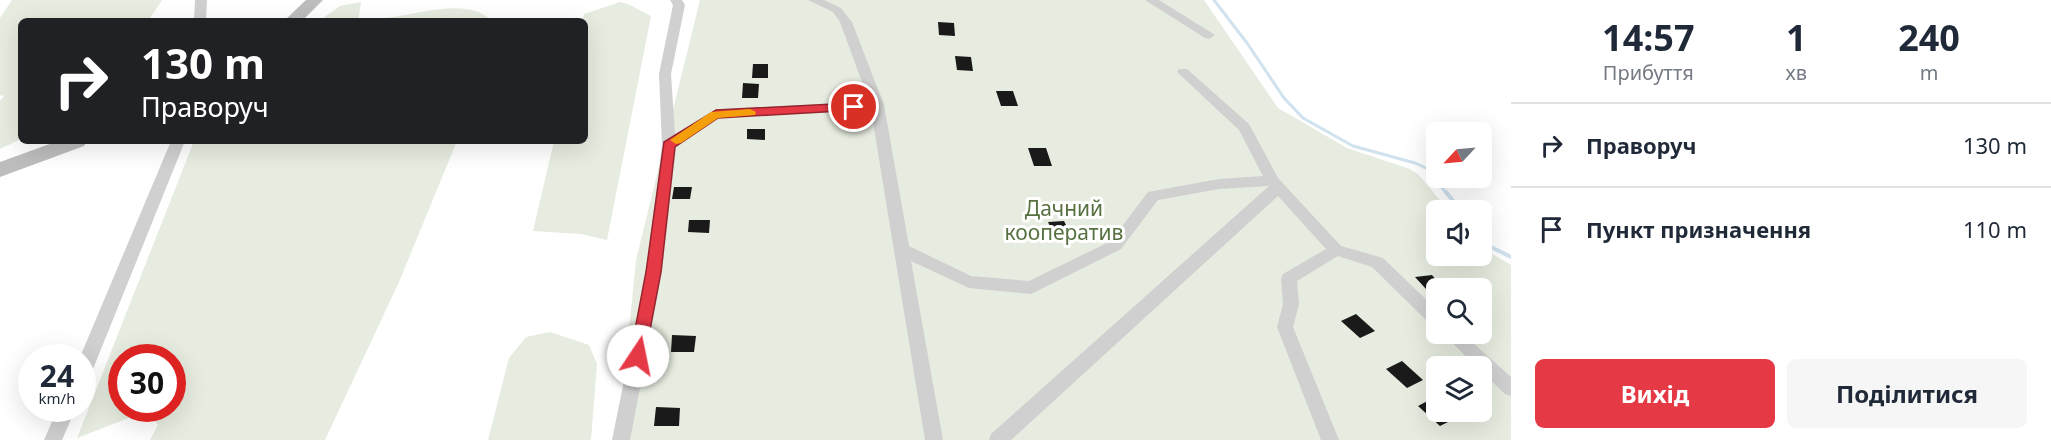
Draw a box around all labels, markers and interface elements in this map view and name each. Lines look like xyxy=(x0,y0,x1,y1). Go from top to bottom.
text: 14:57 xyxy=(1602,13,1695,62)
text: 1 xyxy=(1786,13,1807,62)
text: 240 xyxy=(1898,13,1960,62)
text: 130 m xyxy=(141,34,265,91)
icon: right xyxy=(42,42,120,120)
text: Прибуття xyxy=(1603,59,1694,86)
text: хв xyxy=(1786,59,1807,86)
text: m xyxy=(1920,59,1938,86)
pin xyxy=(828,81,879,132)
text: Праворуч xyxy=(141,88,269,125)
icon: arrive xyxy=(837,90,870,123)
north arrow xyxy=(1426,122,1492,188)
map controls xyxy=(1426,122,1492,422)
icon: right xyxy=(1535,129,1568,162)
text: Праворуч xyxy=(1586,130,1697,160)
text: 130 m xyxy=(1963,130,2027,160)
park label: Дачний кооператив xyxy=(1005,194,1123,246)
button: sound xyxy=(1426,200,1492,266)
icon: arrive xyxy=(1535,213,1568,246)
text: Пункт призначення xyxy=(1586,214,1811,244)
text: 110 m xyxy=(1963,214,2027,244)
button: search xyxy=(1426,278,1492,344)
position arrow xyxy=(606,324,670,388)
speed limit sign: 30 xyxy=(108,344,186,422)
text: 24 xyxy=(40,355,74,396)
button: layers xyxy=(1426,356,1492,422)
button: Вихід xyxy=(1535,359,1775,428)
button: Поділитися xyxy=(1787,359,2027,428)
text: km/h xyxy=(39,388,75,408)

